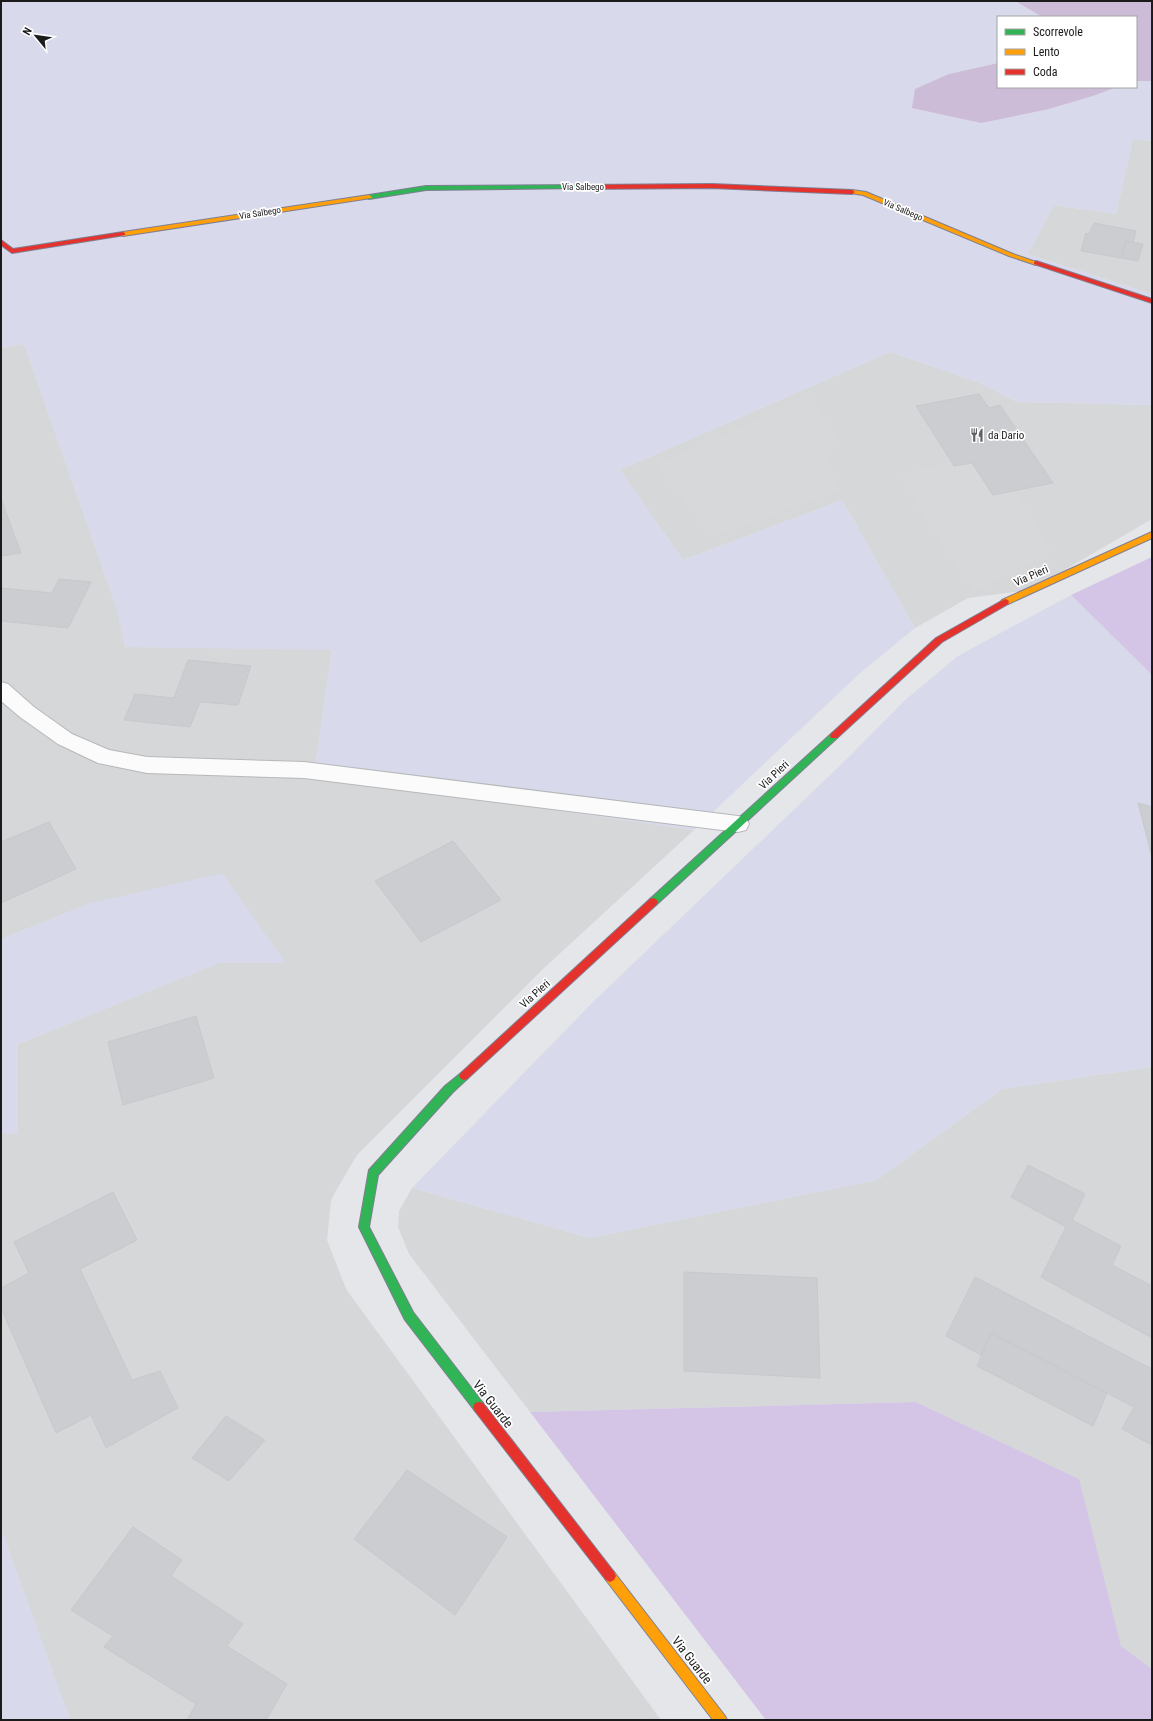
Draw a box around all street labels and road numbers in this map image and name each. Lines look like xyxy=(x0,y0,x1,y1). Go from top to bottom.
street label: Via Salbego xyxy=(562,182,605,192)
street label: Via Salbego xyxy=(882,197,925,223)
street label: Via Salbego xyxy=(238,205,282,221)
street label: Via Pieri xyxy=(1012,563,1050,589)
street label: Via Pieri xyxy=(756,758,792,792)
street label: Via Pieri xyxy=(517,977,553,1011)
street label: Via Guarde xyxy=(470,1377,516,1431)
street label: Via Guarde xyxy=(669,1633,715,1687)

